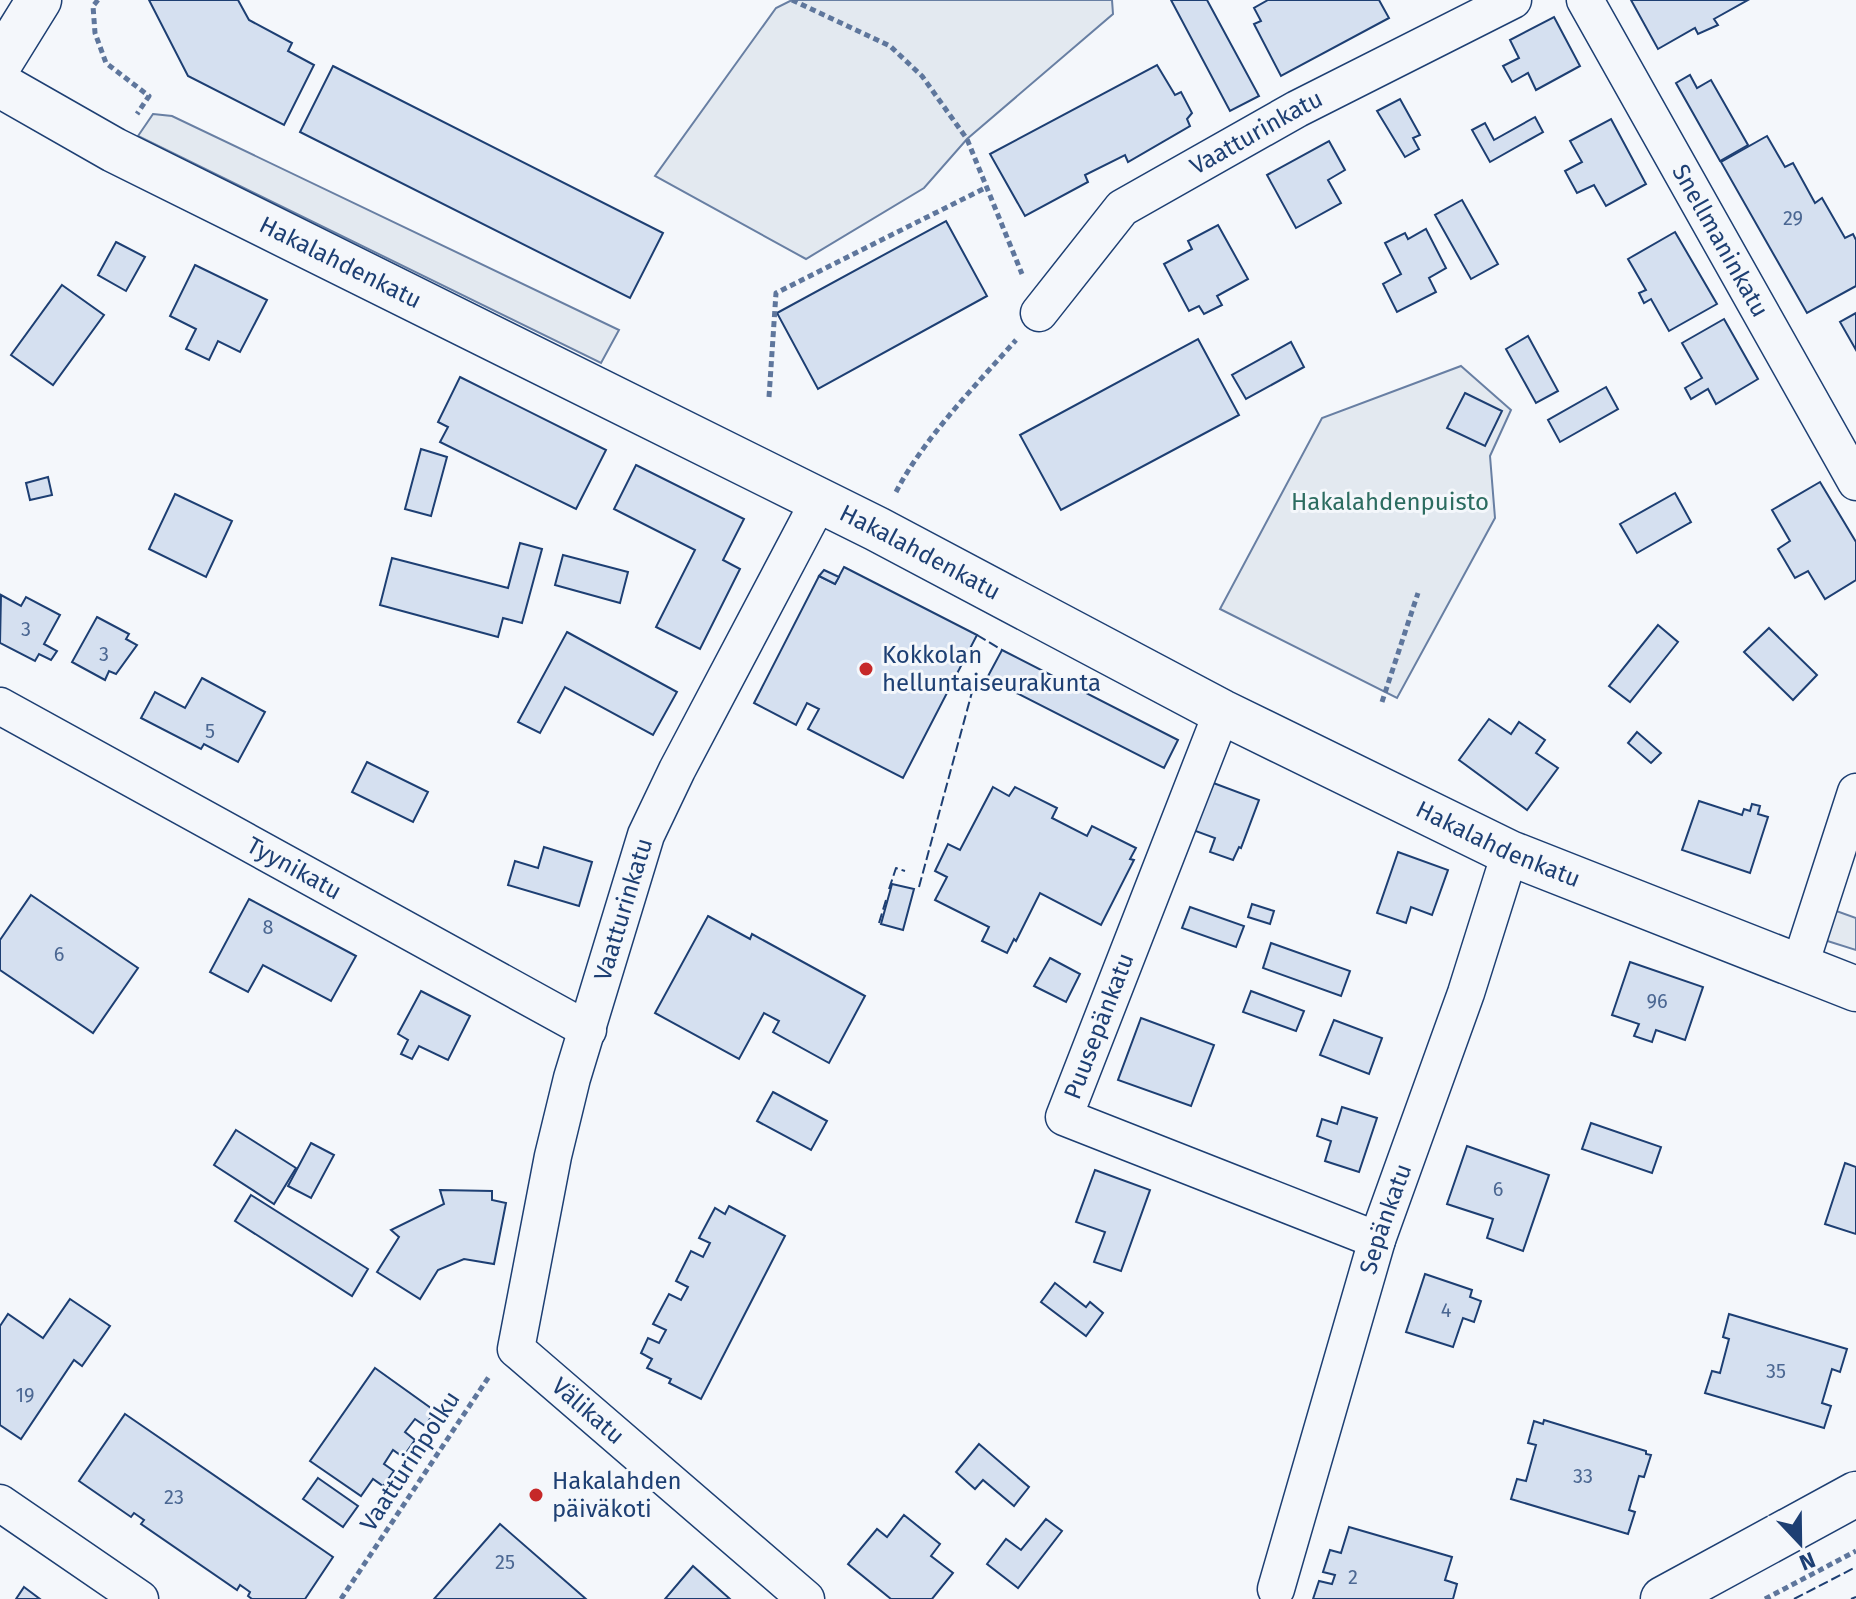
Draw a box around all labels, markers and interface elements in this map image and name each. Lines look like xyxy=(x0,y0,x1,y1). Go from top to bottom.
street label: Vaatturinkatu xyxy=(1185,84,1327,181)
street label: Snellmaninkatu xyxy=(1666,159,1774,322)
house number: 29 xyxy=(1783,206,1803,230)
street label: Hakalahdenkatu xyxy=(255,210,426,314)
park label: Hakalahdenpuisto xyxy=(1291,488,1489,516)
street label: Hakalahdenkatu xyxy=(835,499,1005,606)
house number: 3 xyxy=(21,617,31,641)
place label: Kokkolan helluntaiseurakunta xyxy=(882,641,1101,697)
house number: 3 xyxy=(99,642,109,666)
marker: Kokkolan helluntaiseurakunta xyxy=(857,660,875,678)
house number: 5 xyxy=(205,719,215,743)
street label: Hakalahdenkatu xyxy=(1411,795,1584,893)
street label: Tyynikatu xyxy=(242,831,346,905)
street label: Vaatturinkatu xyxy=(588,835,658,984)
house number: 8 xyxy=(262,915,274,939)
house number: 6 xyxy=(54,942,64,966)
street label: Puusepänkatu xyxy=(1058,949,1140,1103)
house number: 96 xyxy=(1646,989,1668,1013)
street label: Sepänkatu xyxy=(1354,1160,1417,1277)
house number: 6 xyxy=(1493,1177,1503,1201)
house number: 4 xyxy=(1441,1298,1452,1322)
house number: 35 xyxy=(1766,1359,1786,1383)
street label: Välikatu xyxy=(546,1372,630,1450)
house number: 19 xyxy=(15,1383,35,1407)
street label: Vaatturinpolku xyxy=(354,1386,466,1536)
house number: 33 xyxy=(1573,1464,1593,1488)
place label: Hakalahden päiväkoti xyxy=(552,1467,682,1523)
house number: 23 xyxy=(164,1485,184,1509)
marker: Hakalahden päiväkoti xyxy=(527,1486,545,1504)
north arrow xyxy=(1760,1503,1840,1583)
text: N xyxy=(1795,1546,1819,1576)
house number: 25 xyxy=(495,1550,515,1574)
house number: 2 xyxy=(1348,1565,1358,1589)

